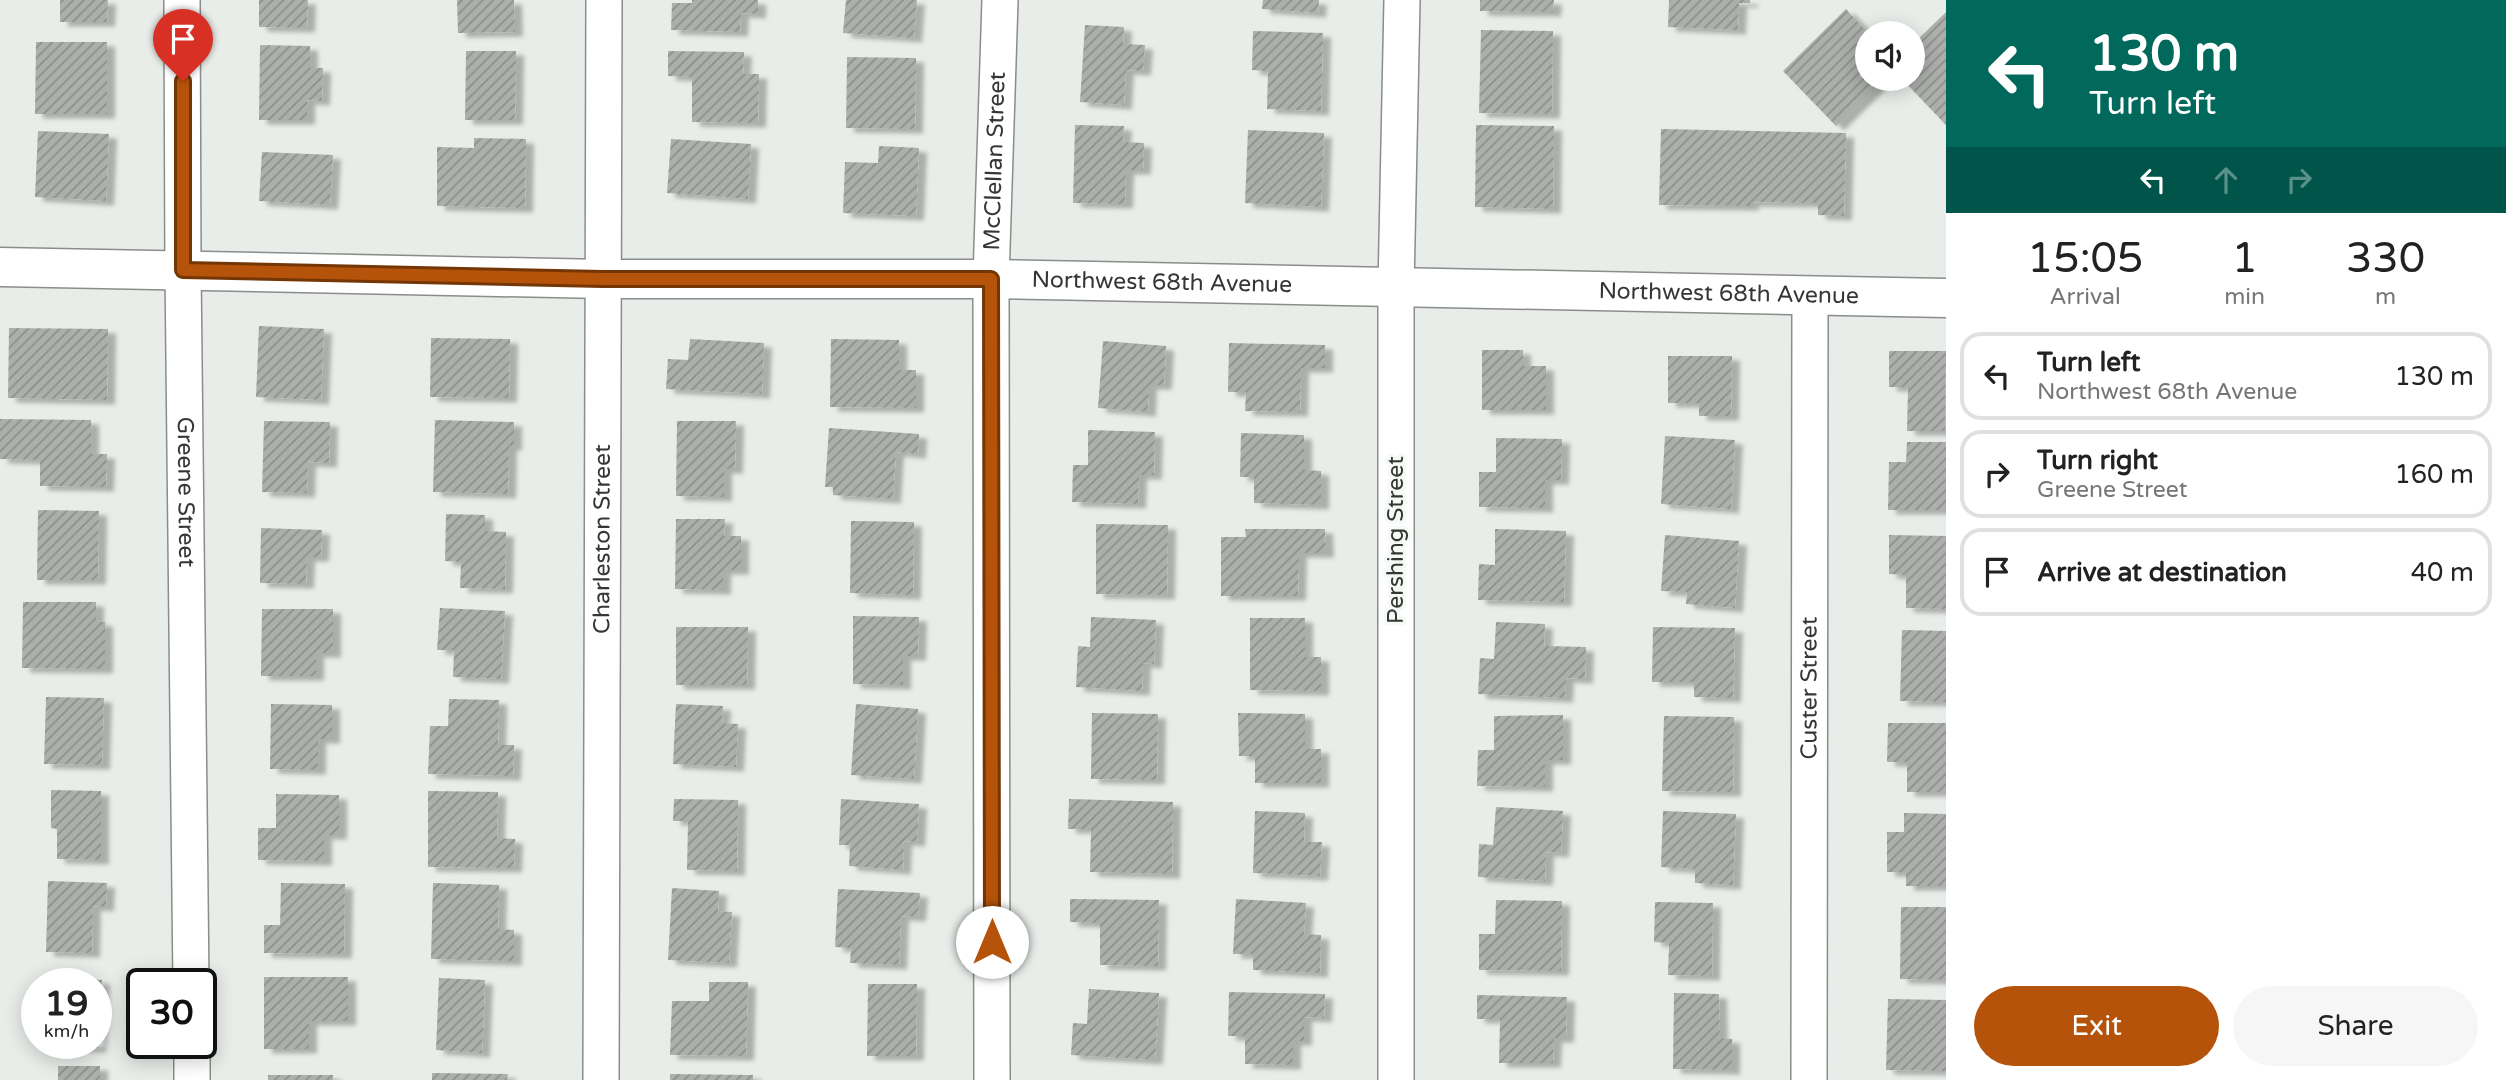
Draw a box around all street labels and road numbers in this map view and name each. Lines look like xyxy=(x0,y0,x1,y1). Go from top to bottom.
street label: McClellan Street xyxy=(978,71,1012,251)
street label: Northwest 68th Avenue xyxy=(1031,266,1292,299)
street label: Northwest 68th Avenue xyxy=(1598,277,1859,310)
street label: Greene Street xyxy=(171,416,200,568)
street label: Charleston Street xyxy=(588,444,617,634)
street label: Pershing Street xyxy=(1382,456,1410,624)
street label: Custer Street xyxy=(1795,616,1824,759)

